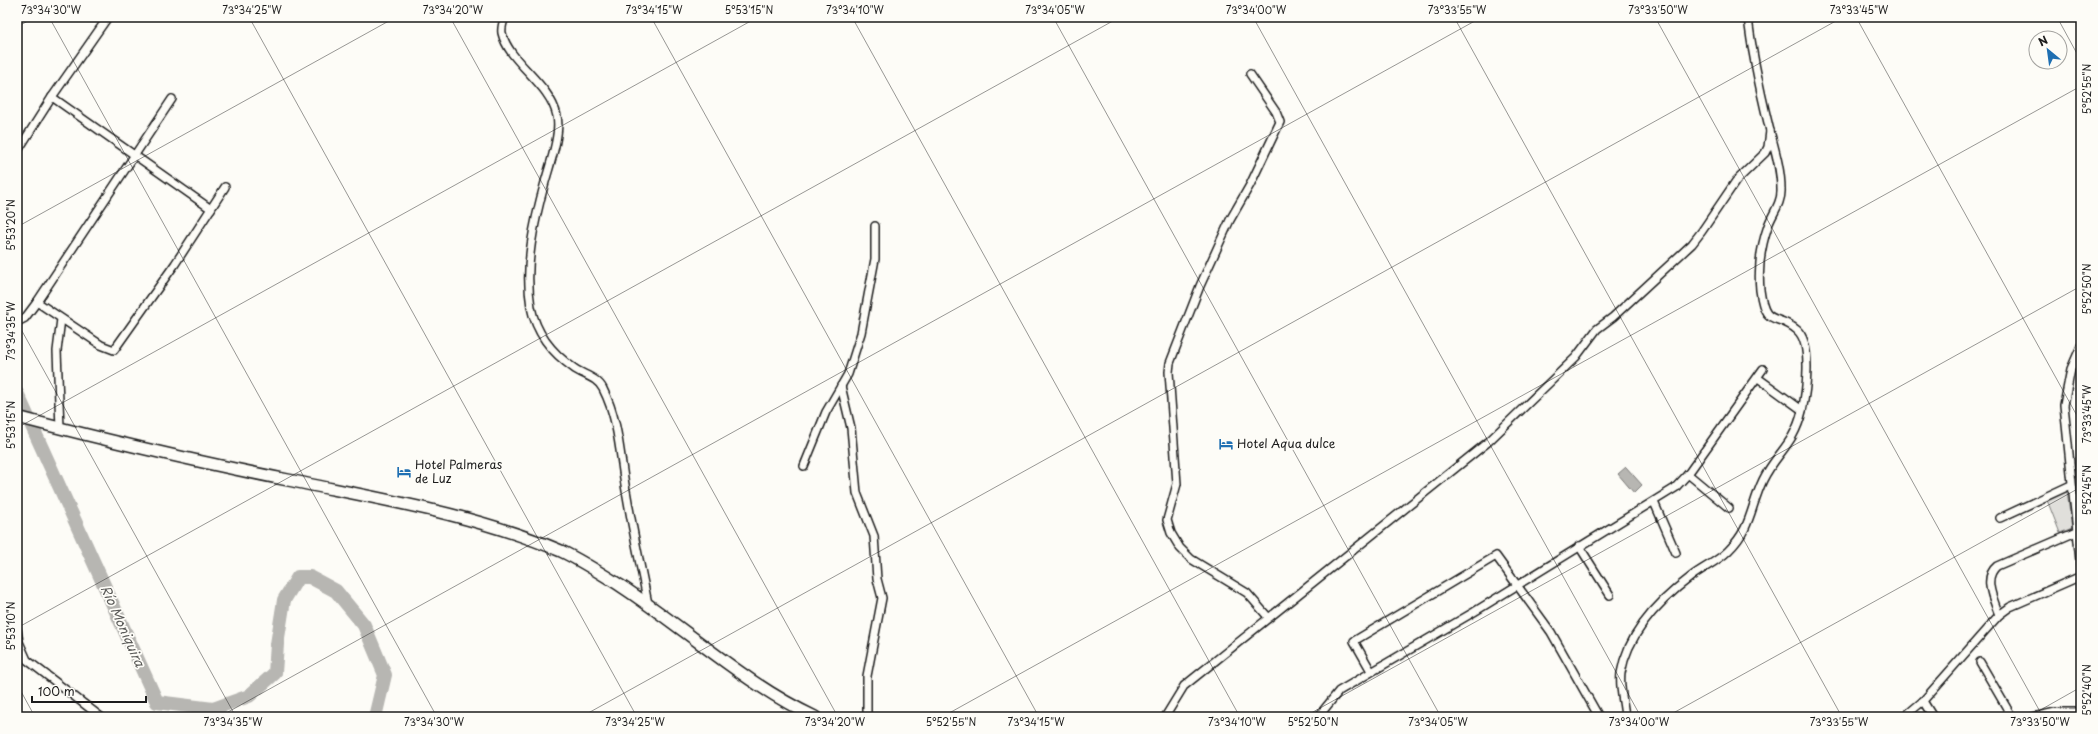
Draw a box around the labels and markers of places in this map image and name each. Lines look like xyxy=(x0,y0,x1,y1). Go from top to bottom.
place label: Hotel Aqua dulce xyxy=(1237,434,1336,452)
hotel icon: Hotel Aqua dulce xyxy=(1218,436,1234,452)
place label: Hotel Palmeras de Luz xyxy=(415,455,503,487)
hotel icon: Hotel Palmeras de Luz xyxy=(396,464,412,480)

